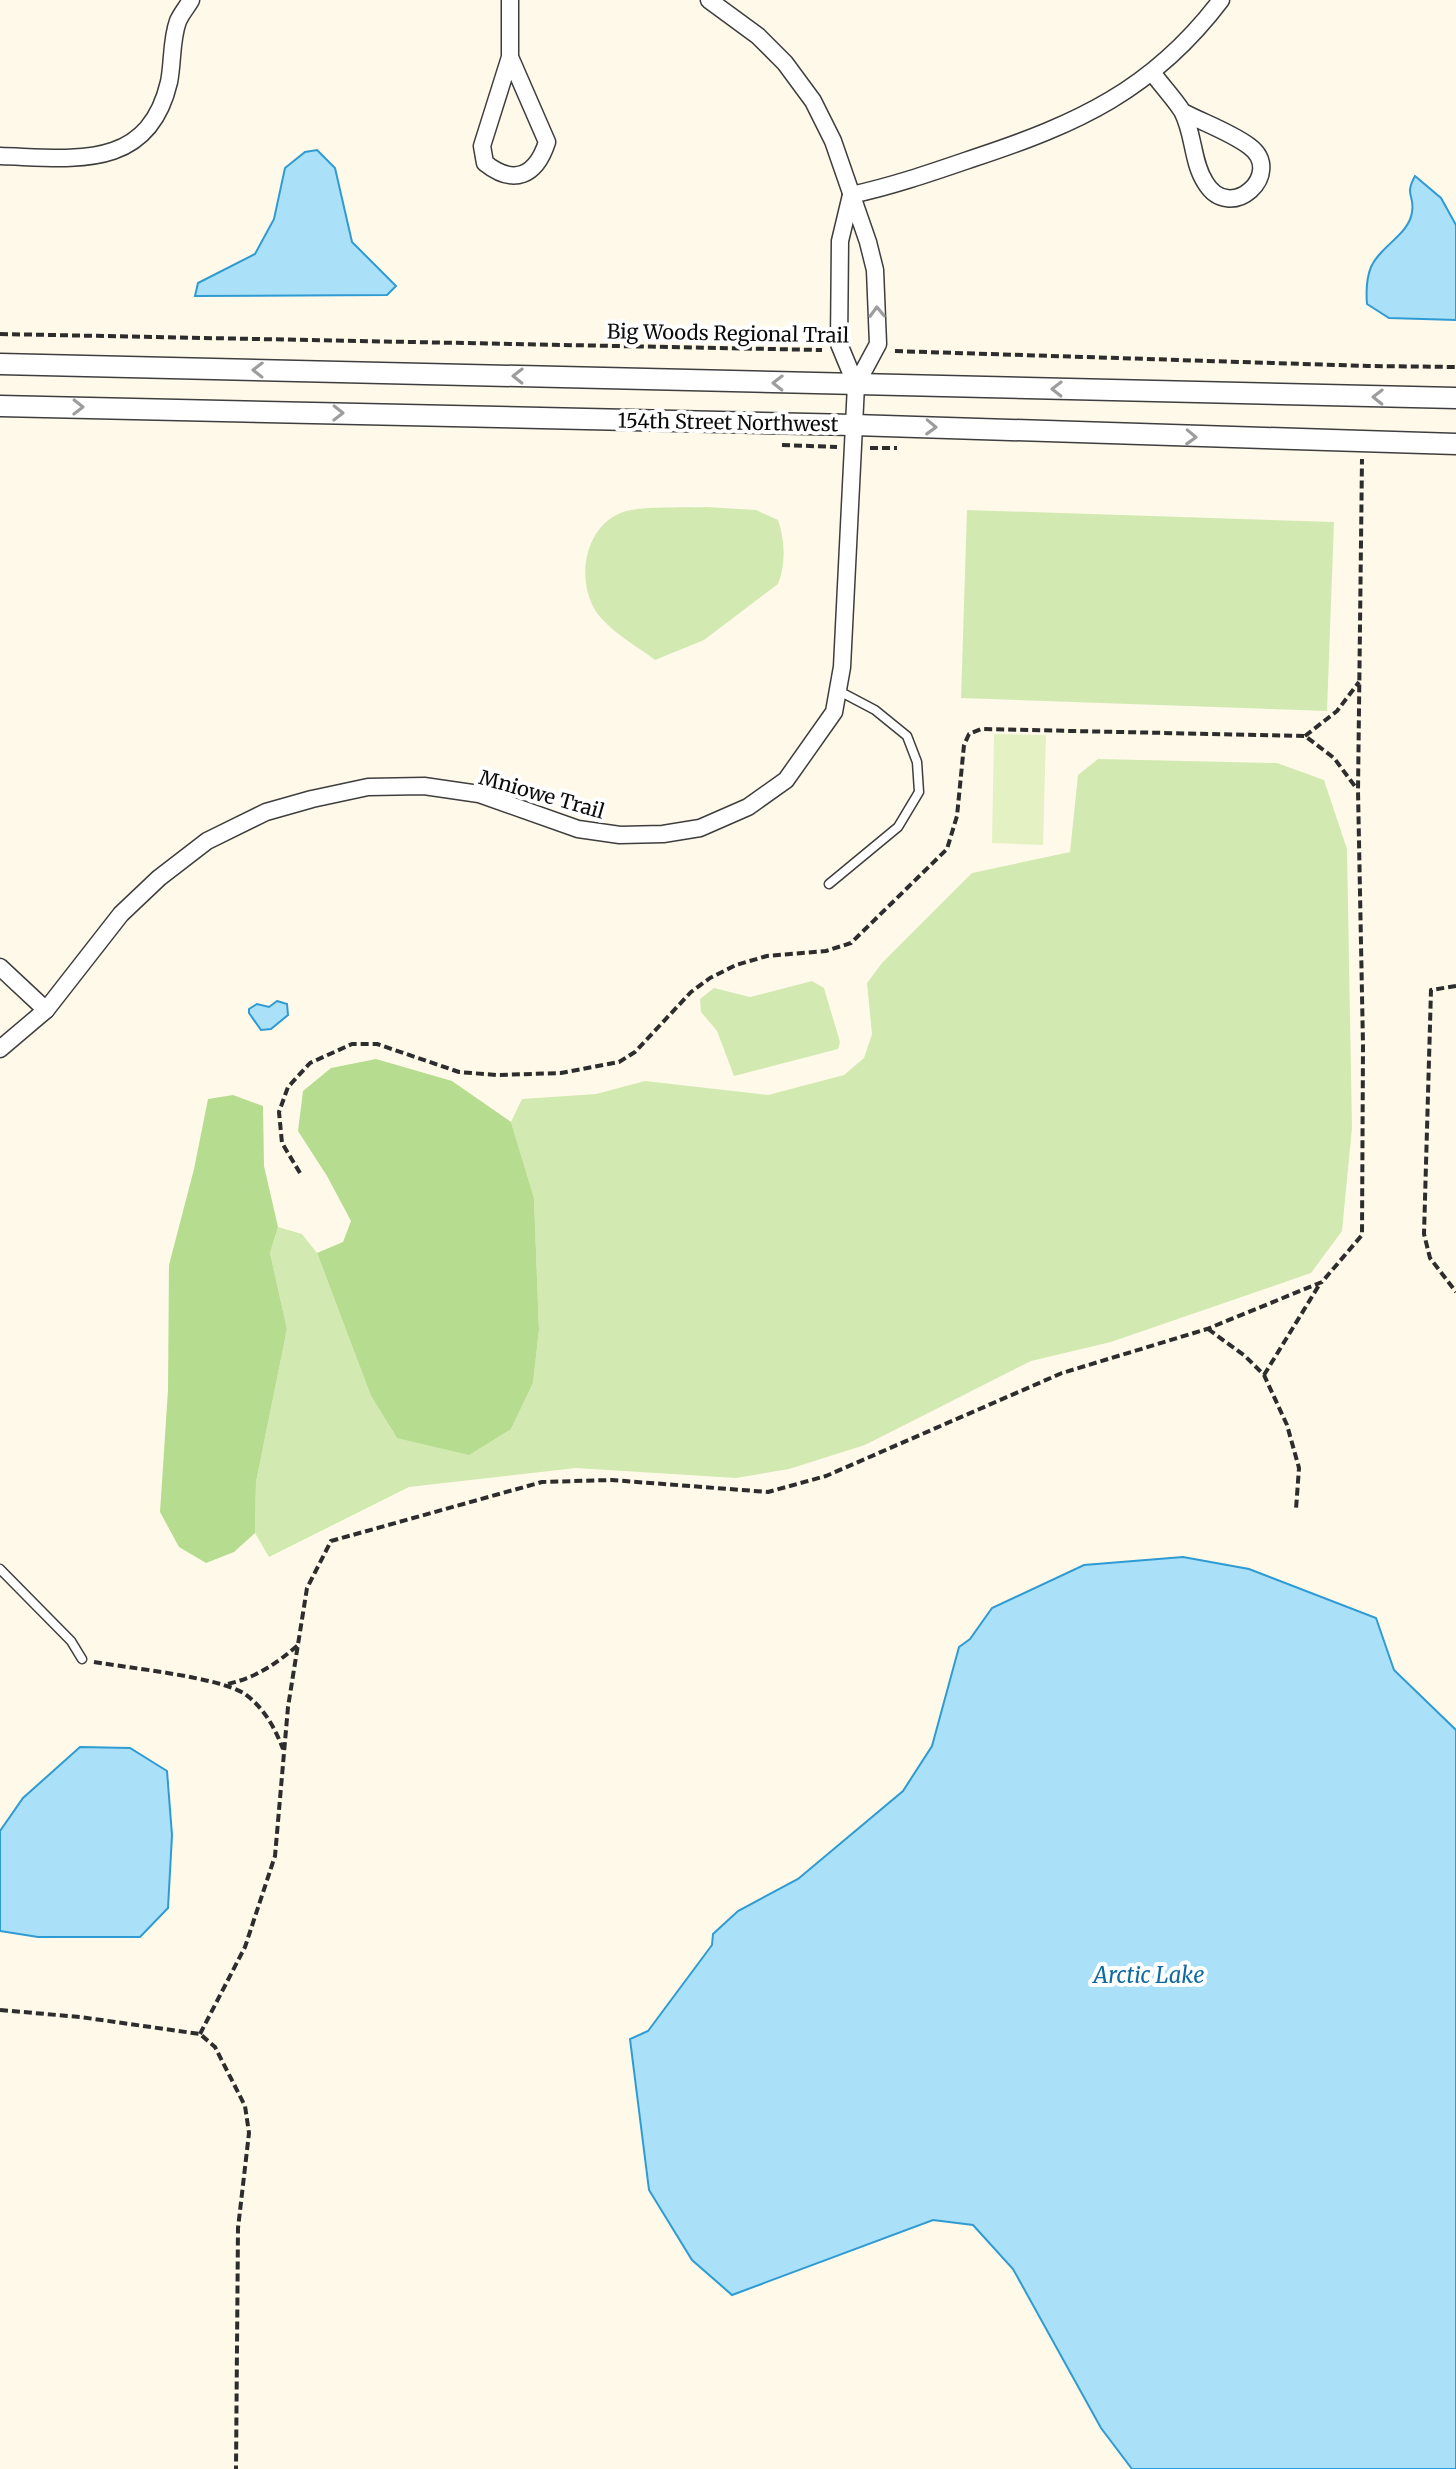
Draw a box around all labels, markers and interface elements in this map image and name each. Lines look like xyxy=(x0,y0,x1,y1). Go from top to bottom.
one-way arrow xyxy=(868,305,885,318)
street label: Big Woods Regional Trail xyxy=(607,318,849,348)
one-way arrow xyxy=(251,361,264,379)
one-way arrow xyxy=(511,368,524,385)
one-way arrow xyxy=(771,374,784,391)
one-way arrow xyxy=(1050,381,1063,398)
one-way arrow xyxy=(1371,388,1384,405)
one-way arrow xyxy=(72,399,85,416)
one-way arrow xyxy=(332,404,345,421)
street label: 154th Street Northwest xyxy=(617,408,839,436)
one-way arrow xyxy=(925,419,938,436)
one-way arrow xyxy=(1185,428,1198,445)
street label: Mniowe Trail xyxy=(476,764,608,824)
water label: Arctic Lake xyxy=(1092,1961,1204,1989)

